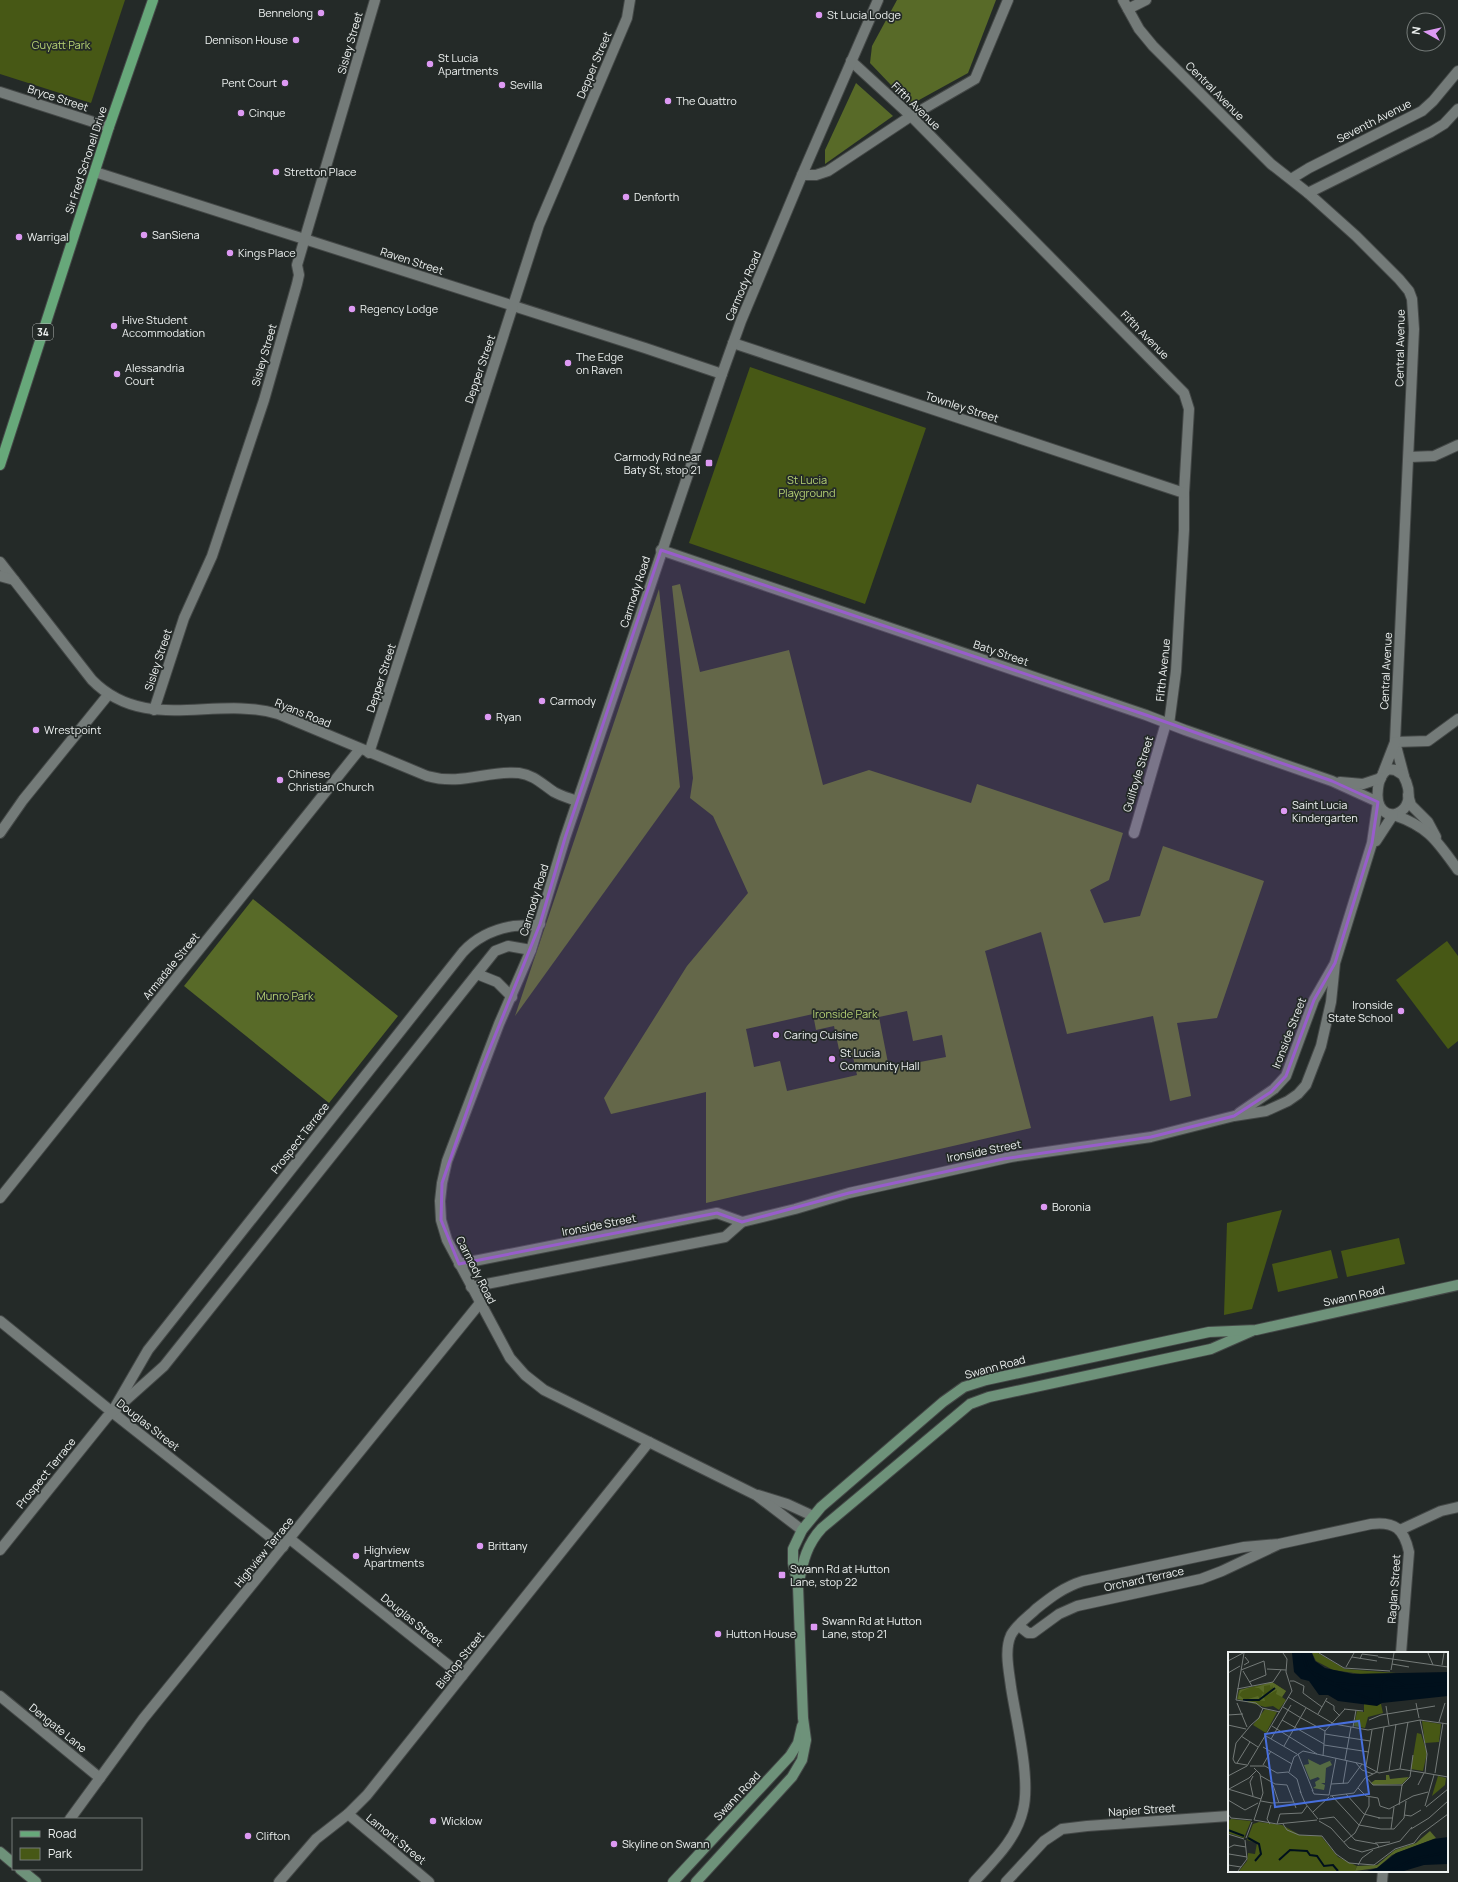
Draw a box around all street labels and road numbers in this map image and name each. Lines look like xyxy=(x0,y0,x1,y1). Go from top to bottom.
street label: Sisley Street xyxy=(333,10,366,76)
street label: Depper Street xyxy=(573,29,614,101)
street label: Central Avenue xyxy=(1183,58,1248,124)
street label: Fifth Avenue xyxy=(889,78,945,133)
street label: Bryce Street xyxy=(26,81,90,114)
street label: Seventh Avenue xyxy=(1334,95,1414,146)
street label: Sir Fred Schonell Drive xyxy=(61,104,110,215)
street label: Raven Street xyxy=(379,243,446,278)
street label: Carmody Road xyxy=(721,249,764,323)
street label: Fifth Avenue xyxy=(1118,307,1173,363)
street label: Central Avenue xyxy=(1391,309,1408,387)
street label: Sisley Street xyxy=(247,322,280,388)
road number: 34 xyxy=(33,324,53,340)
street label: Depper Street xyxy=(461,333,498,405)
street label: Townley Street xyxy=(924,388,1001,425)
street label: Carmody Road xyxy=(616,554,653,630)
street label: Sisley Street xyxy=(140,627,175,693)
street label: Central Avenue xyxy=(1376,631,1395,710)
street label: Baty Street xyxy=(972,636,1031,669)
street label: Fifth Avenue xyxy=(1152,637,1173,702)
street label: Depper Street xyxy=(362,641,399,714)
street label: Ryans Road xyxy=(273,694,333,731)
street label: Guilfoyle Street xyxy=(1119,734,1156,814)
street label: Carmody Road xyxy=(515,862,552,938)
street label: Armadale Street xyxy=(139,929,202,1002)
street label: Ironside Street xyxy=(1268,995,1309,1071)
street label: Prospect Terrace xyxy=(267,1098,333,1176)
street label: Ironside Street xyxy=(946,1136,1022,1165)
street label: Ironside Street xyxy=(561,1210,637,1239)
street label: Carmody Road xyxy=(453,1233,500,1306)
street label: Swann Road xyxy=(1322,1282,1386,1309)
street label: Swann Road xyxy=(963,1351,1027,1382)
street label: Douglas Street xyxy=(114,1395,183,1454)
street label: Prospect Terrace xyxy=(13,1434,79,1511)
street label: Highview Terrace xyxy=(231,1513,297,1590)
street label: Raglan Street xyxy=(1384,1554,1403,1624)
street label: Orchard Terrace xyxy=(1103,1563,1186,1594)
street label: Douglas Street xyxy=(378,1590,447,1649)
street label: Bishop Street xyxy=(432,1628,487,1691)
street label: Dengate Lane xyxy=(26,1700,91,1756)
street label: Swann Road xyxy=(710,1768,763,1824)
street label: Napier Street xyxy=(1108,1800,1176,1819)
street label: Lamont Street xyxy=(363,1810,429,1867)

